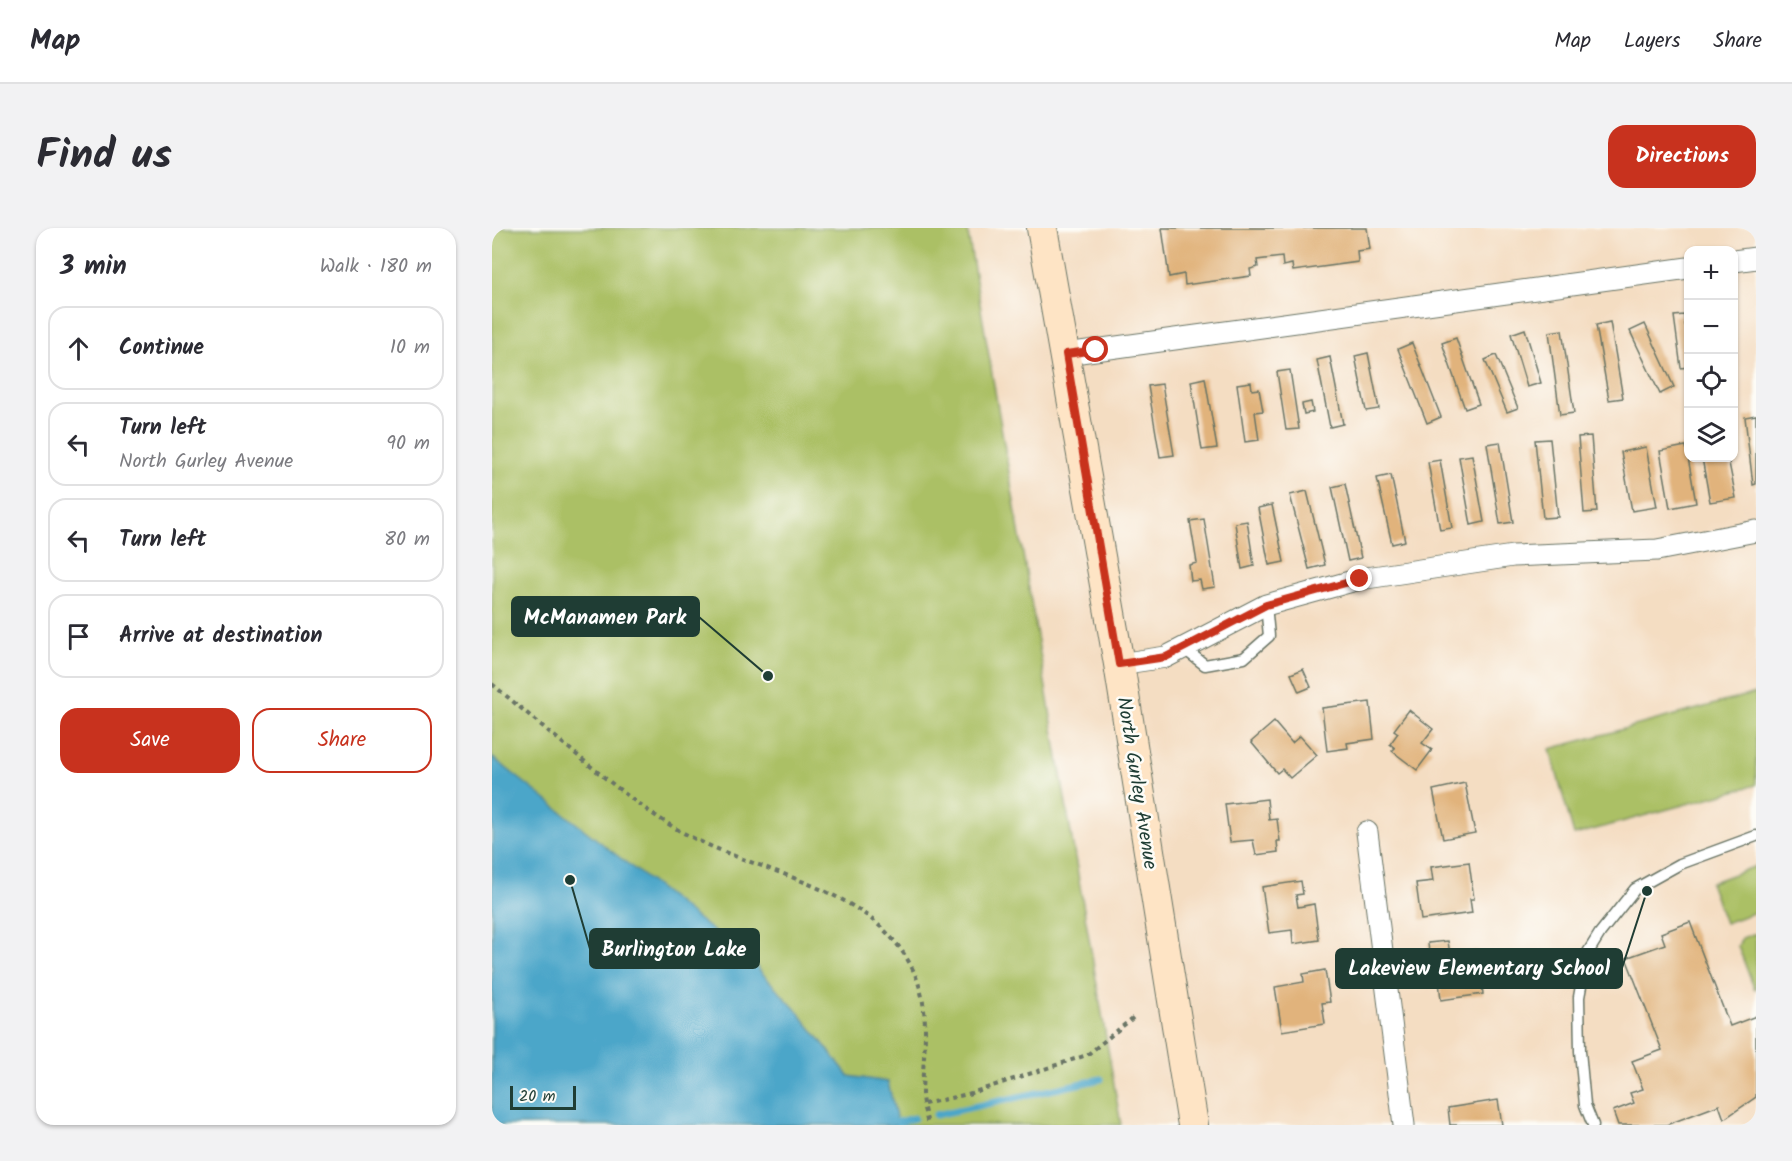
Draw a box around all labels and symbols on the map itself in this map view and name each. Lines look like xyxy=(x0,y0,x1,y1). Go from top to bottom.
route start xyxy=(1082,336,1108,362)
route end xyxy=(1346,565,1372,591)
callout: McManamen Park xyxy=(512,597,699,636)
text: McManamen Park xyxy=(524,602,687,635)
street label: North Gurley Avenue xyxy=(1107,695,1165,872)
callout: Burlington Lake xyxy=(590,929,759,968)
text: Burlington Lake xyxy=(601,934,747,967)
callout: Lakeview Elementary School xyxy=(1336,949,1622,988)
text: Lakeview Elementary School xyxy=(1348,953,1610,986)
scale bar xyxy=(510,1083,576,1110)

